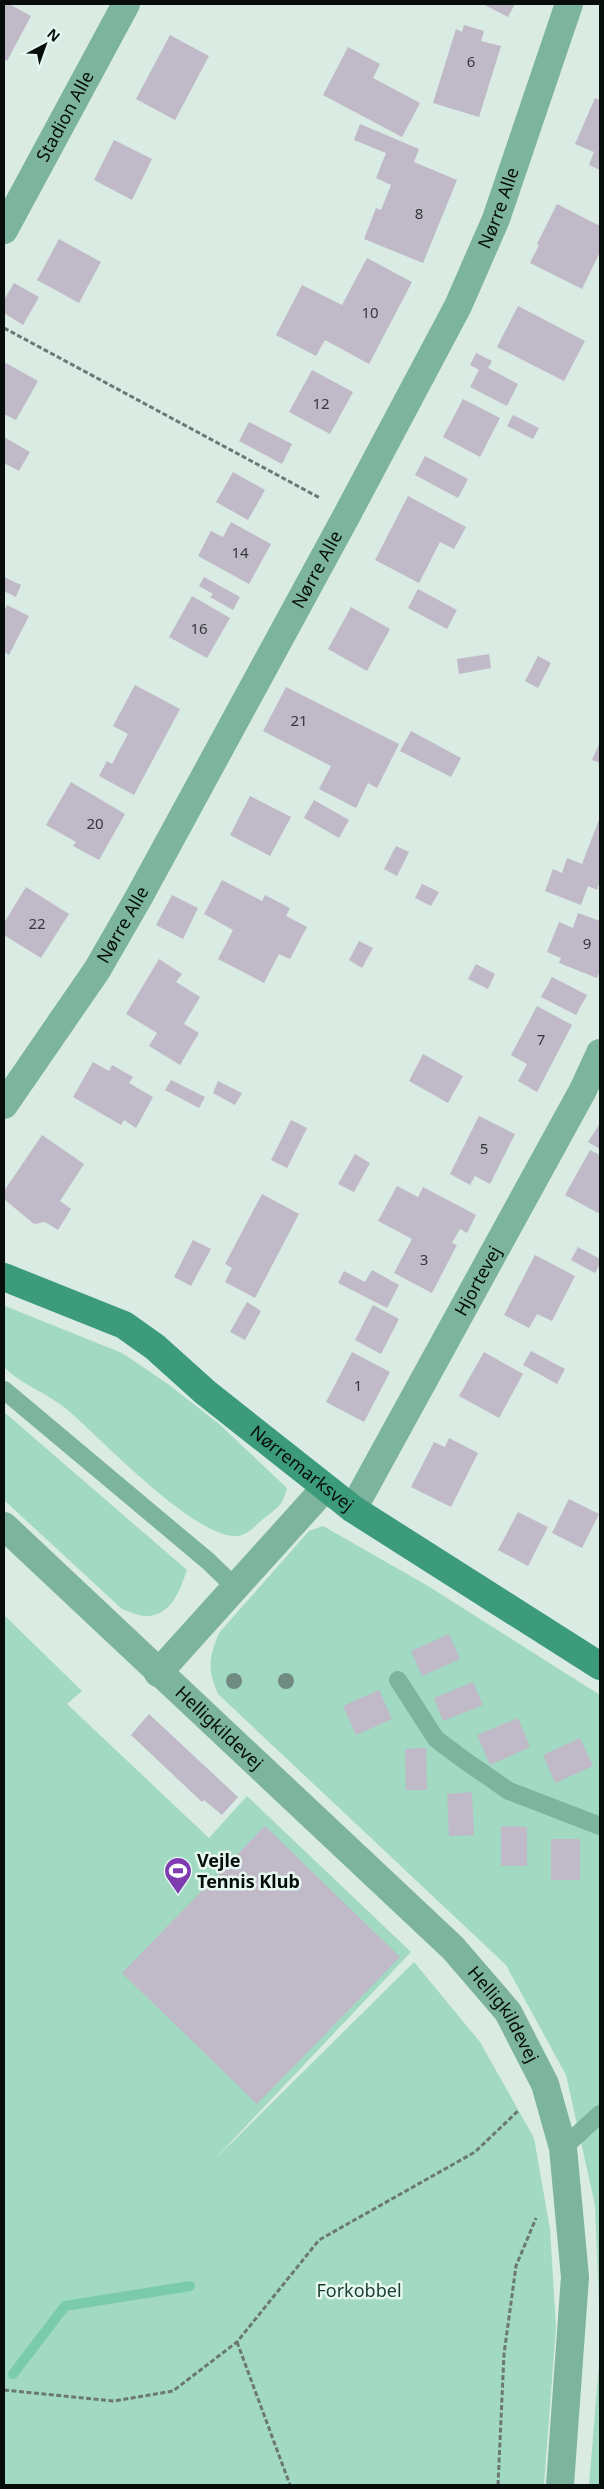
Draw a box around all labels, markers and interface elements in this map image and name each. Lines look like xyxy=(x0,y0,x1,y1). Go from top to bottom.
north arrow xyxy=(20,20,70,70)
text: N xyxy=(43,24,64,46)
house number: 6 xyxy=(467,51,475,71)
street label: Stadion Alle xyxy=(30,66,99,166)
street label: Nørre Alle xyxy=(472,164,524,252)
house number: 8 xyxy=(415,203,423,223)
house number: 10 xyxy=(361,302,379,322)
house number: 12 xyxy=(312,393,330,413)
street label: Nørre Alle xyxy=(286,526,347,612)
house number: 14 xyxy=(231,542,249,562)
house number: 16 xyxy=(190,618,208,638)
house number: 21 xyxy=(290,710,308,730)
house number: 20 xyxy=(86,813,104,833)
street label: Nørre Alle xyxy=(91,882,154,967)
house number: 22 xyxy=(28,913,46,933)
house number: 9 xyxy=(583,933,591,953)
house number: 7 xyxy=(537,1029,545,1049)
house number: 5 xyxy=(480,1138,488,1158)
street label: Hjortevej xyxy=(448,1241,506,1320)
house number: 3 xyxy=(420,1249,428,1269)
house number: 1 xyxy=(354,1375,362,1395)
street label: Nørremarksvej xyxy=(246,1419,359,1516)
street label: Helligkildevej xyxy=(171,1680,269,1775)
place label: Vejle Tennis Klub xyxy=(197,1848,300,1893)
sports icon: Vejle Tennis Klub xyxy=(163,1856,193,1895)
street label: Helligkildevej xyxy=(463,1960,545,2066)
park label: Forkobbel xyxy=(316,2278,402,2302)

